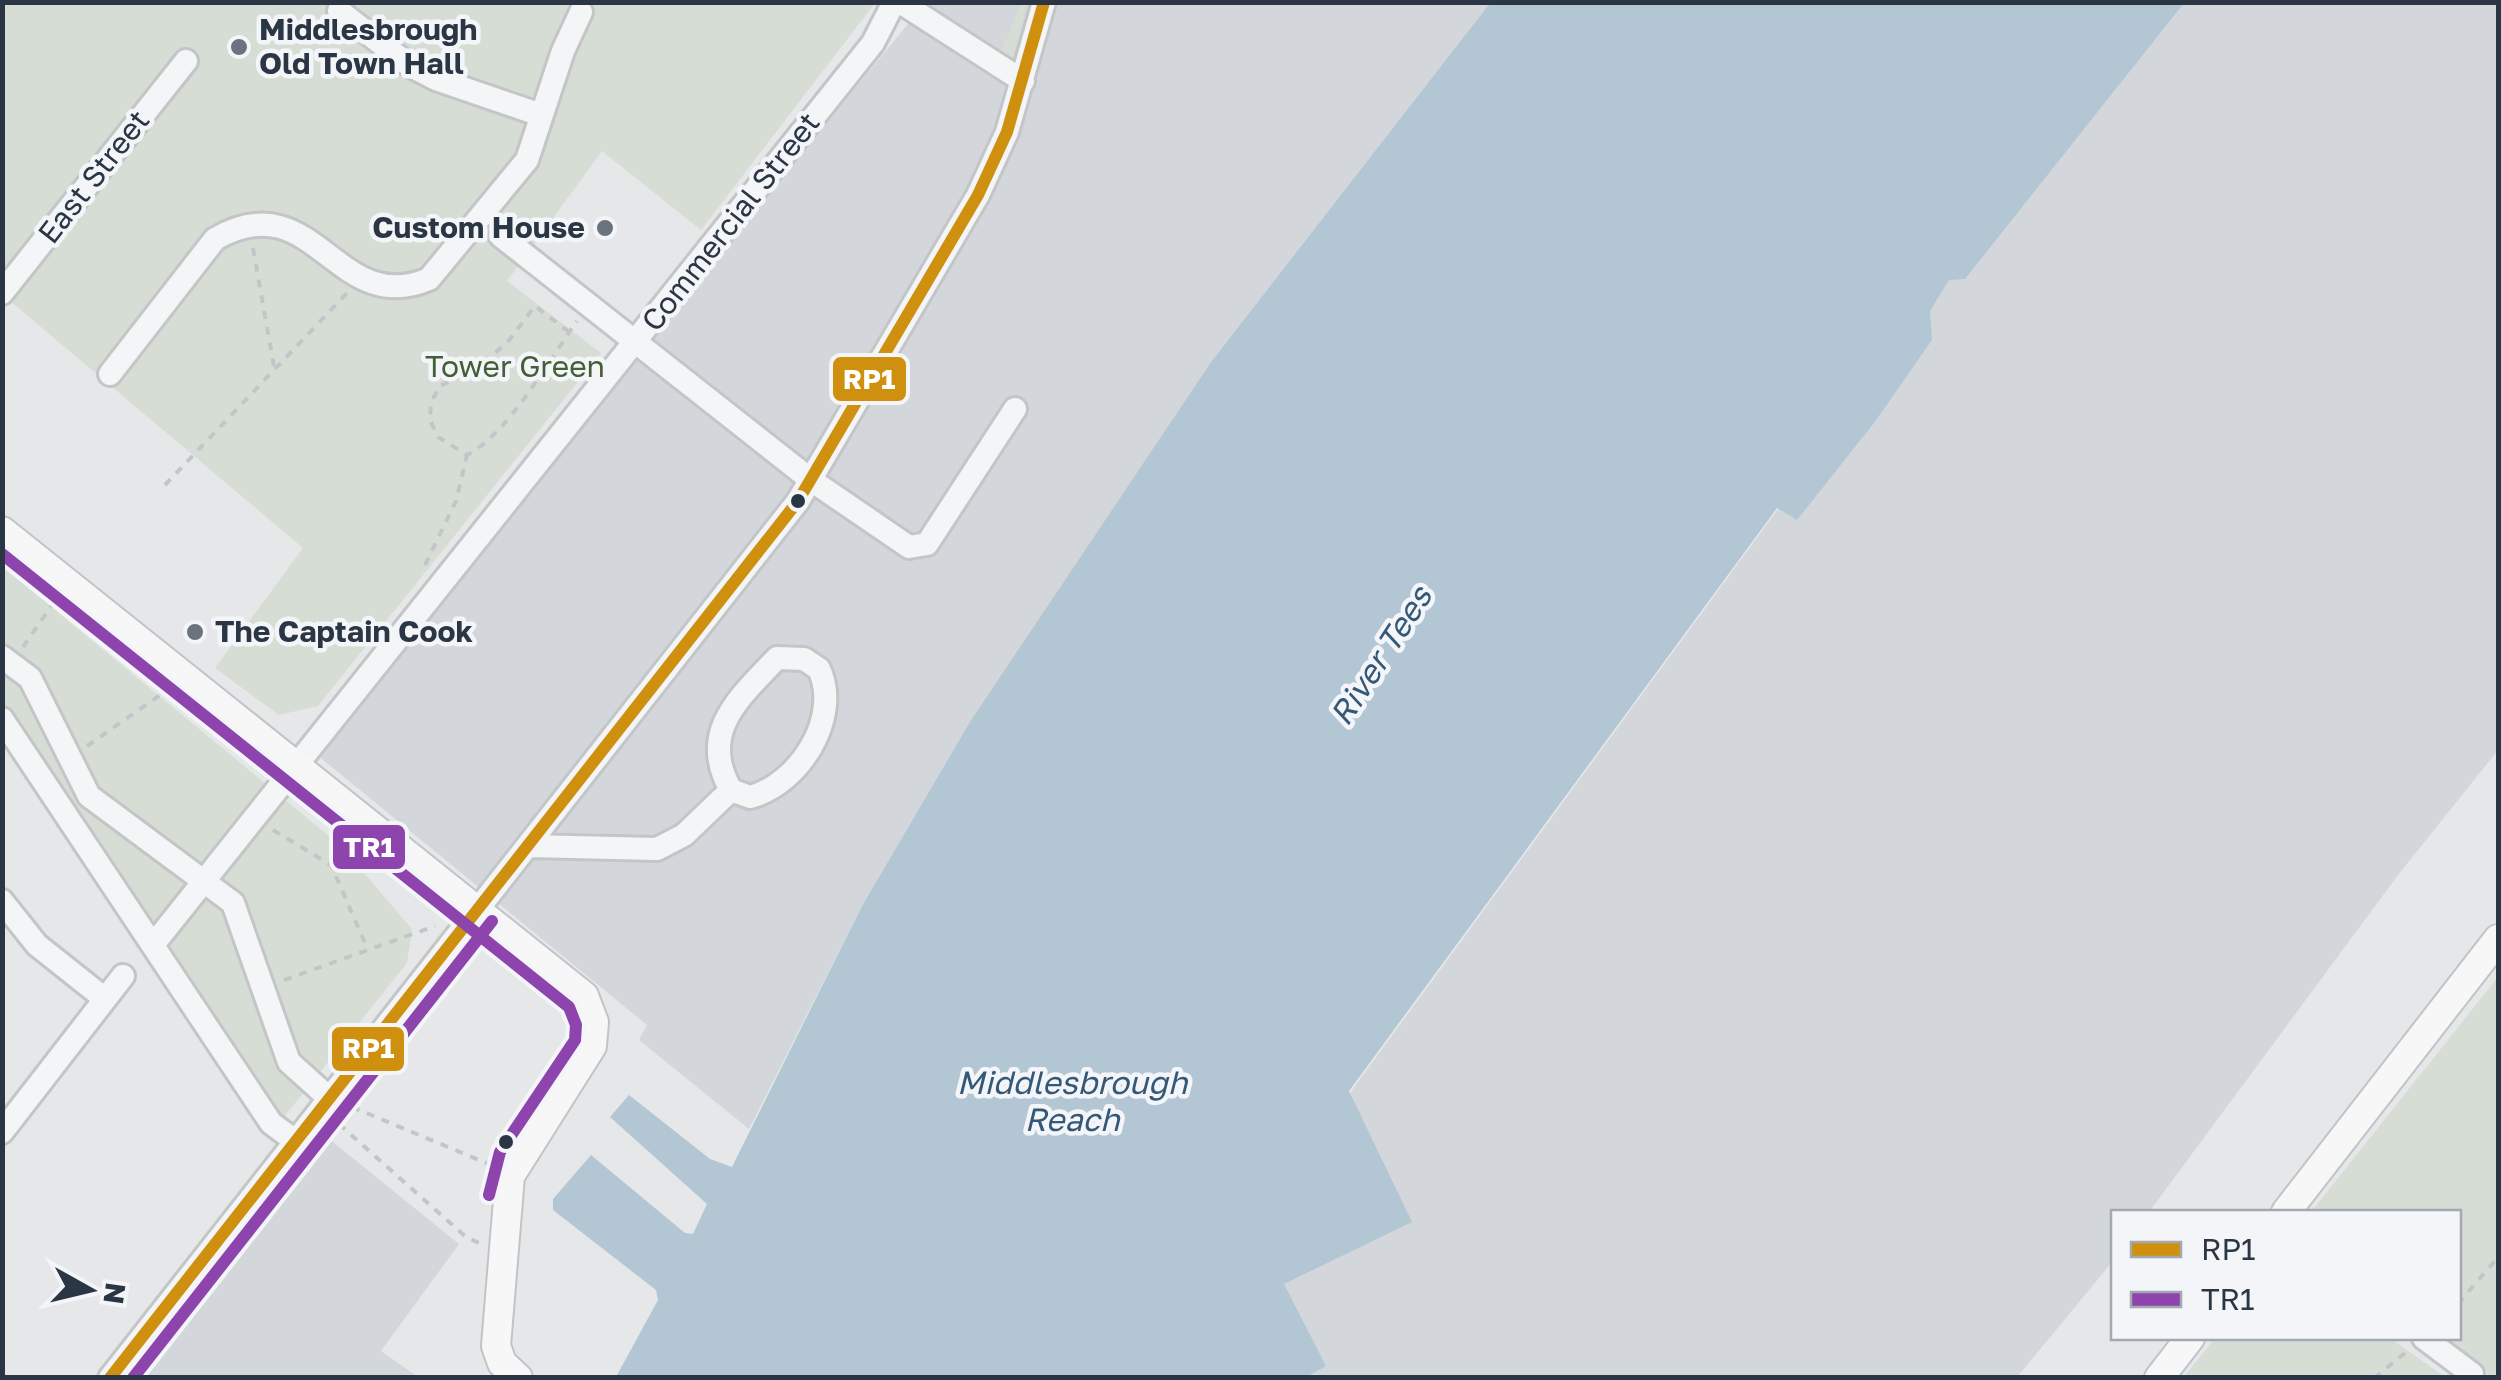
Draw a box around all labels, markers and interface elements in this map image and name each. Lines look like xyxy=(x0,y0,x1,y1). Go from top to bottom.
place label: Middlesbrough Old Town Hall xyxy=(259,11,477,81)
marker: Middlesbrough Old Town Hall xyxy=(228,36,250,58)
street label: East Street xyxy=(30,103,156,250)
street label: Commercial Street xyxy=(634,105,827,338)
place label: Custom House xyxy=(372,209,585,245)
marker: Custom House xyxy=(594,217,616,239)
park label: Tower Green xyxy=(425,348,605,384)
line badge: RP1 xyxy=(831,355,908,403)
text: RP1 xyxy=(843,362,895,395)
unlabelled marker xyxy=(788,491,808,511)
water label: River Tees xyxy=(1321,577,1440,732)
place label: The Captain Cook xyxy=(215,613,473,649)
marker: The Captain Cook xyxy=(184,621,206,643)
line badge: TR1 xyxy=(331,823,407,871)
text: TR1 xyxy=(343,830,395,863)
line badge: RP1 xyxy=(330,1025,406,1073)
text: RP1 xyxy=(342,1031,394,1064)
water label: Middlesbrough Reach xyxy=(957,1063,1189,1138)
unlabelled marker xyxy=(496,1132,516,1152)
legend xyxy=(2111,1210,2461,1340)
text: RP1 xyxy=(2201,1231,2256,1267)
north arrow xyxy=(40,1240,140,1340)
text: N xyxy=(97,1281,133,1306)
text: TR1 xyxy=(2201,1281,2255,1317)

